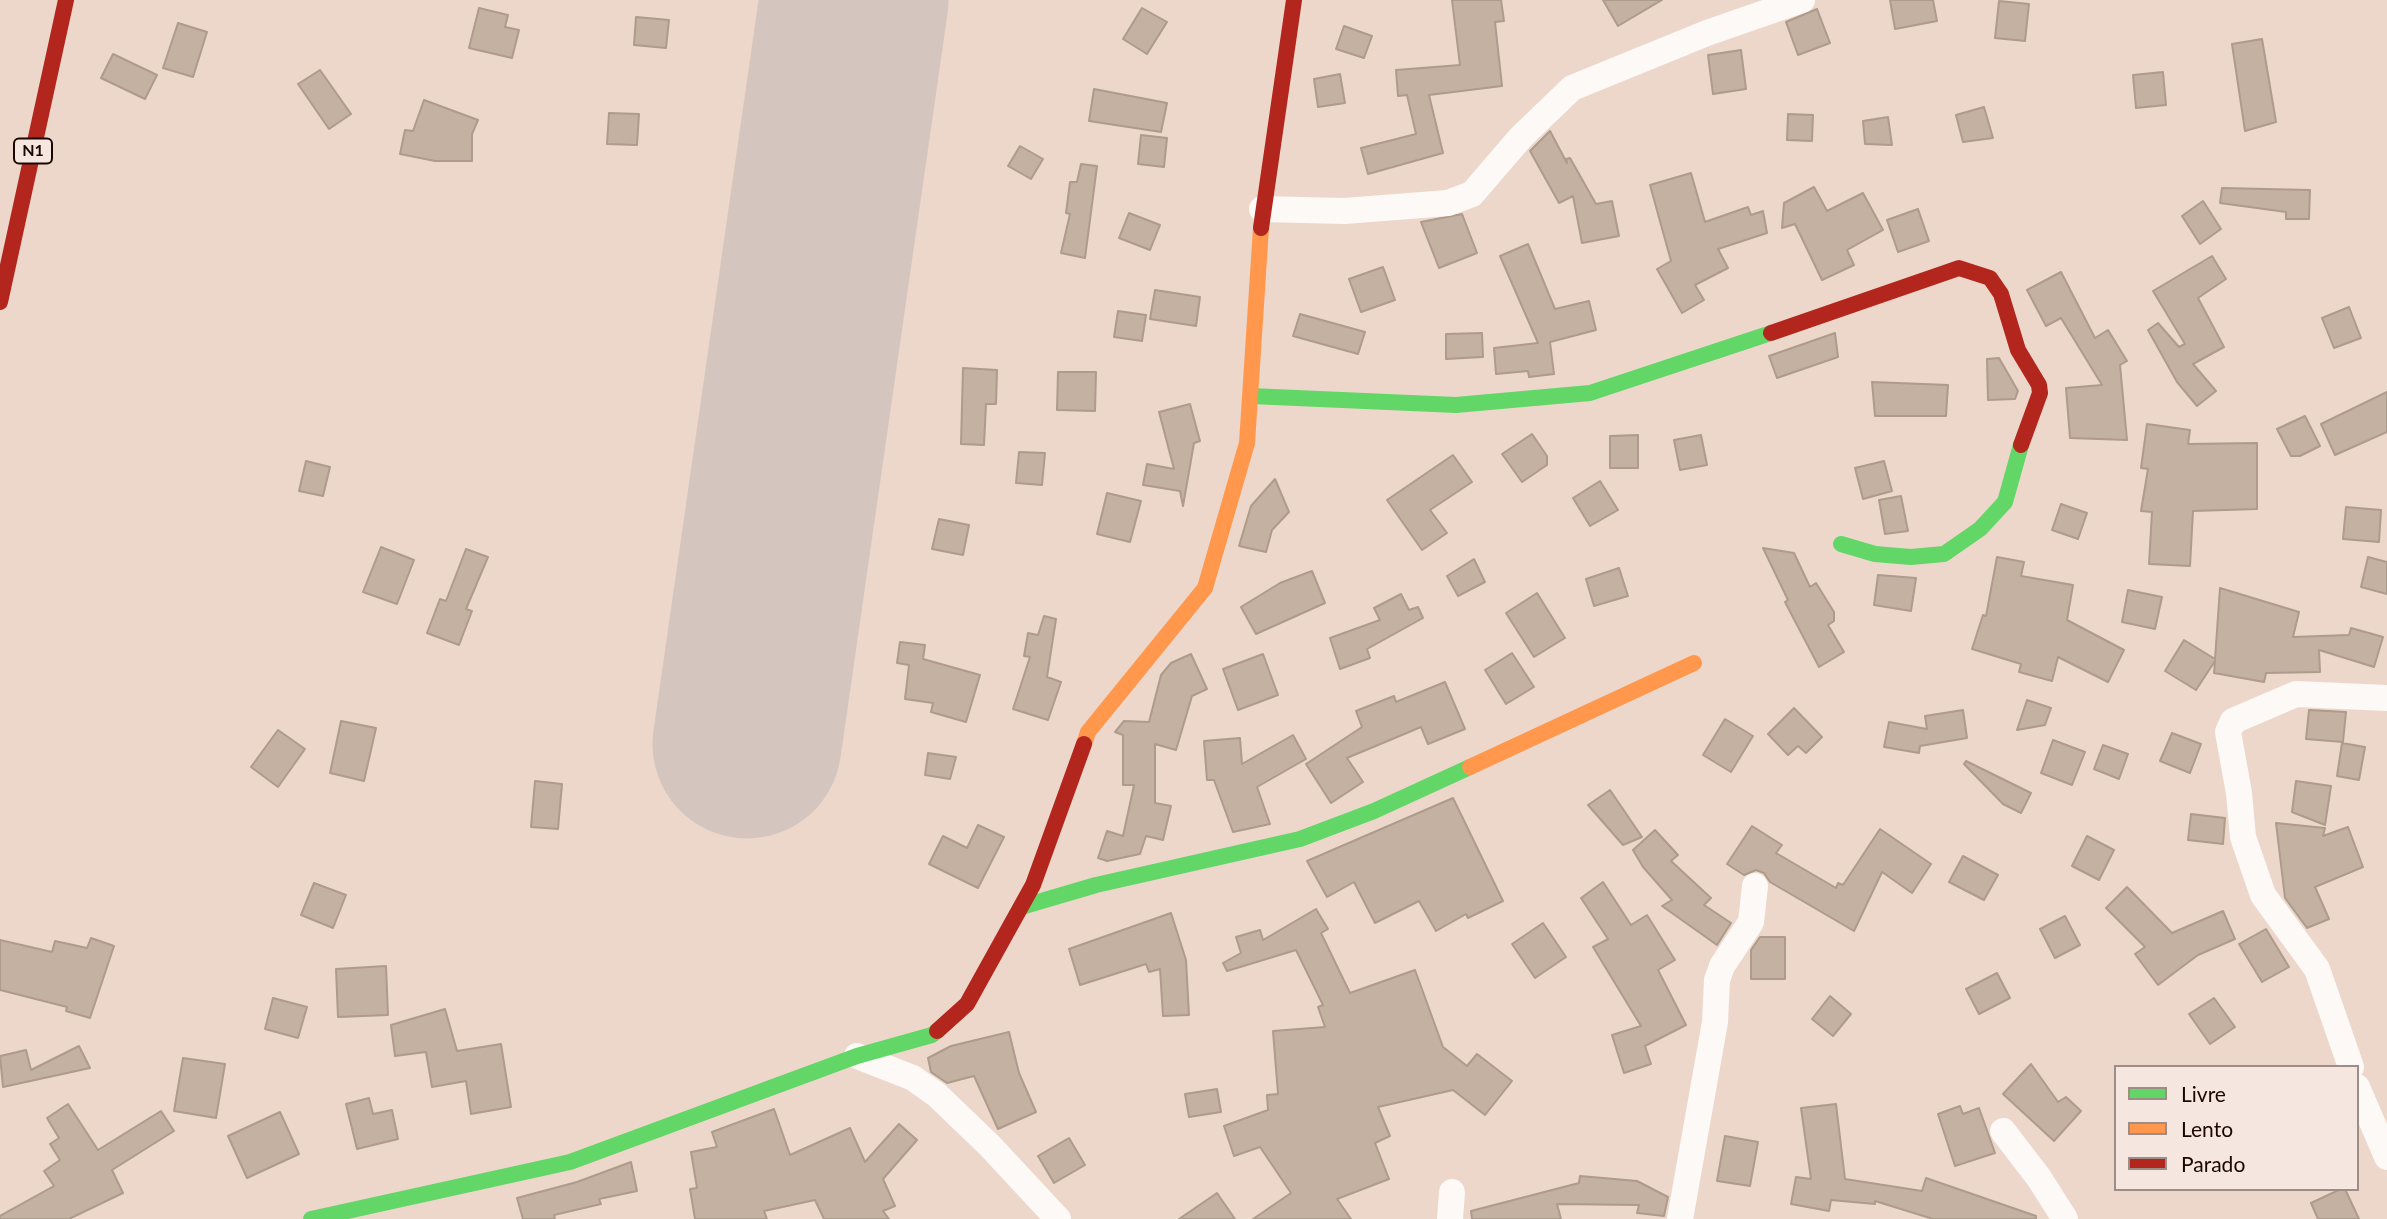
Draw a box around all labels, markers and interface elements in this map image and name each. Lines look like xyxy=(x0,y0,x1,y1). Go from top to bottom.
road number: N1 xyxy=(14,139,52,164)
legend xyxy=(2114,1065,2359,1191)
text: Livre xyxy=(2181,1081,2226,1106)
text: Lento xyxy=(2181,1116,2233,1141)
text: Parado xyxy=(2181,1151,2245,1176)

